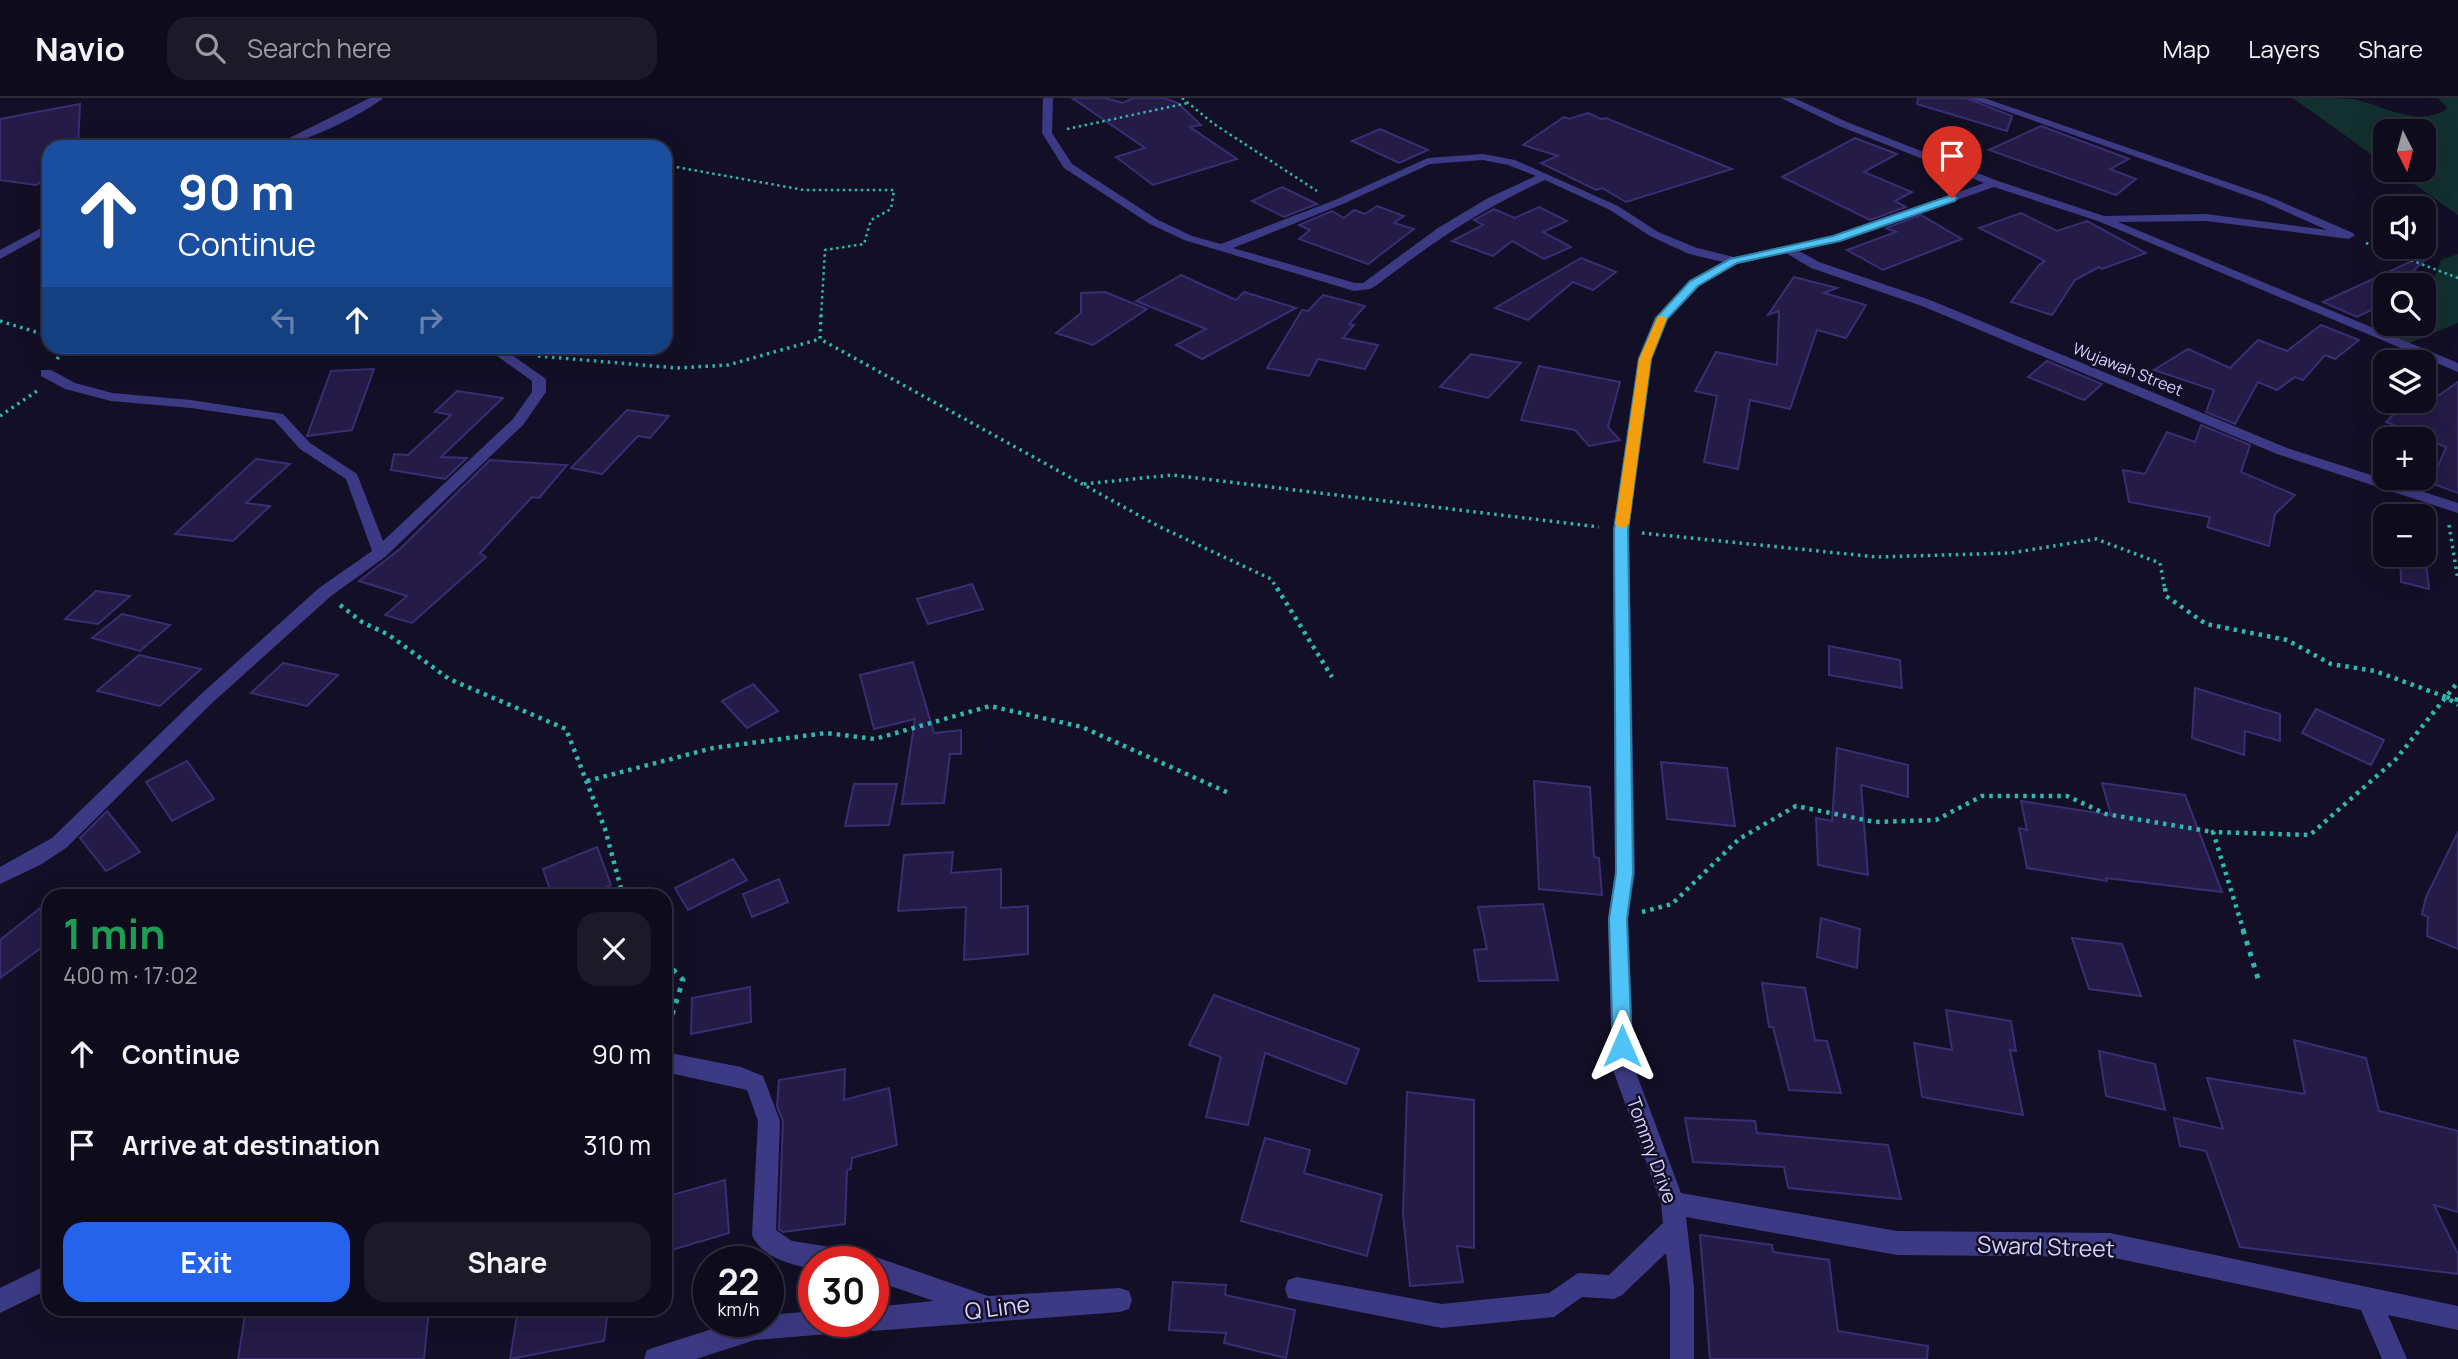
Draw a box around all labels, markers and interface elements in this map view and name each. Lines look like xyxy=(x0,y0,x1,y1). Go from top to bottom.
search box xyxy=(167,17,657,80)
text: Navio xyxy=(35,26,125,71)
icon: search xyxy=(191,29,229,67)
text: Search here xyxy=(247,30,391,66)
text: Map xyxy=(2163,32,2210,65)
text: Layers xyxy=(2248,32,2320,65)
text: Share xyxy=(2358,32,2423,65)
north arrow xyxy=(2373,119,2436,182)
map controls xyxy=(2373,119,2436,567)
pin xyxy=(1922,126,1982,198)
icon: arrive xyxy=(1933,137,1971,175)
text: 90 m xyxy=(178,158,295,225)
icon: ahead xyxy=(63,168,154,259)
button: sound xyxy=(2373,196,2436,259)
text: Continue xyxy=(178,222,316,266)
button: search xyxy=(2373,273,2436,336)
icon: left xyxy=(265,301,303,339)
icon: ahead xyxy=(338,301,376,339)
icon: right xyxy=(411,301,449,339)
street label: Wujawah Street xyxy=(2070,337,2186,401)
button: layers xyxy=(2373,350,2436,413)
button: + xyxy=(2373,427,2436,490)
button: − xyxy=(2373,504,2436,567)
text: 1 min xyxy=(63,904,166,962)
button: close xyxy=(577,912,651,986)
text: 400 m · 17:02 xyxy=(63,959,198,991)
position arrow xyxy=(1585,1009,1659,1083)
icon: ahead xyxy=(63,1035,101,1073)
text: Continue xyxy=(122,1036,240,1072)
text: 90 m xyxy=(592,1036,651,1072)
street label: Tommy Drive xyxy=(1621,1093,1683,1207)
icon: arrive xyxy=(63,1126,101,1164)
text: Arrive at destination xyxy=(122,1127,380,1163)
text: 310 m xyxy=(583,1127,651,1163)
button: Exit xyxy=(63,1222,350,1302)
button: Share xyxy=(364,1222,651,1302)
street label: Sward Street xyxy=(1977,1228,2115,1264)
speed limit sign: 30 xyxy=(798,1246,889,1337)
text: 22 xyxy=(718,1258,759,1306)
street label: Q Line xyxy=(963,1287,1031,1327)
text: km/h xyxy=(718,1297,759,1321)

